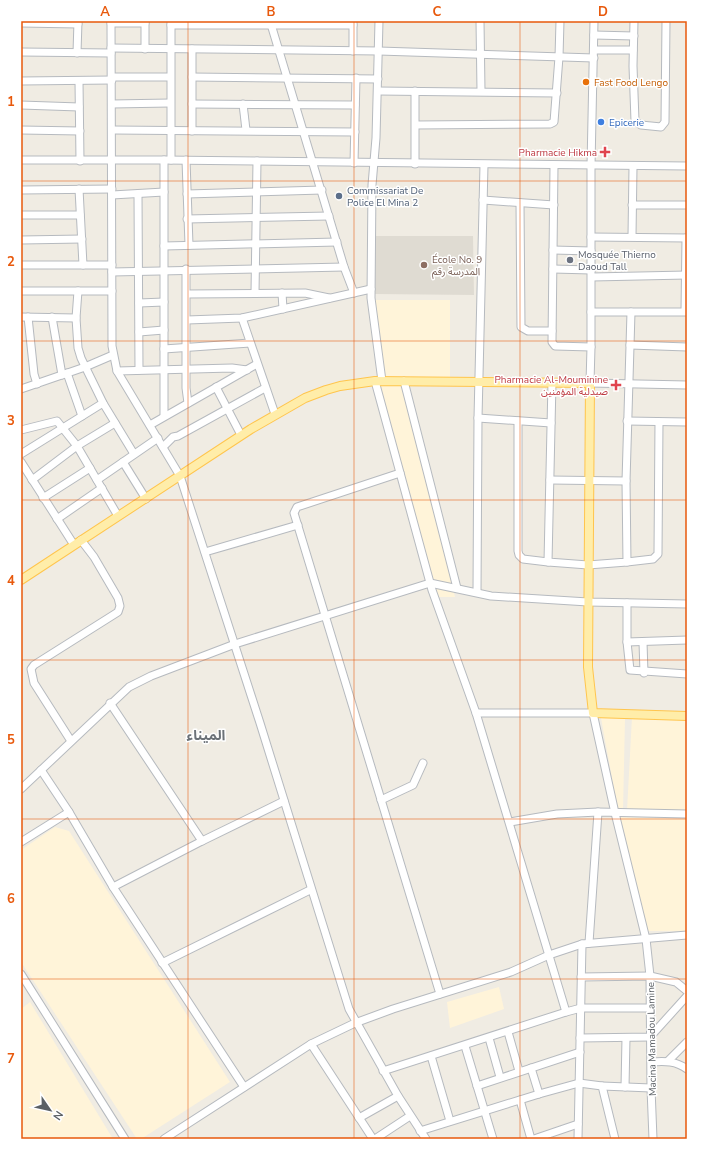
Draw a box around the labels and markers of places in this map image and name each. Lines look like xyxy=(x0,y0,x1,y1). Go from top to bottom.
place label: Fast Food Lengo xyxy=(594,76,668,90)
marker: Fast Food Lengo xyxy=(581,77,591,87)
place label: Epicerie xyxy=(609,116,644,130)
marker: Epicerie xyxy=(596,117,606,127)
place label: Pharmacie Hikma xyxy=(519,146,597,160)
marker: Pharmacie Hikma xyxy=(600,147,610,157)
place label: Commissariat De Police El Mina 2 xyxy=(347,184,423,210)
marker: Commissariat De Police El Mina 2 xyxy=(334,191,344,201)
place label: Mosquée Thierno Daoud Tall xyxy=(578,248,656,274)
place label: École No. 9 المدرسة رقم xyxy=(432,253,482,279)
marker: Mosquée Thierno Daoud Tall xyxy=(565,255,575,265)
marker: École No. 9 المدرسة رقم xyxy=(419,260,429,270)
place label: Pharmacie Al-Mouminine صيدلية المؤمنين xyxy=(494,373,608,399)
marker: Pharmacie Al-Mouminine صيدلية المؤمنين xyxy=(611,380,621,390)

